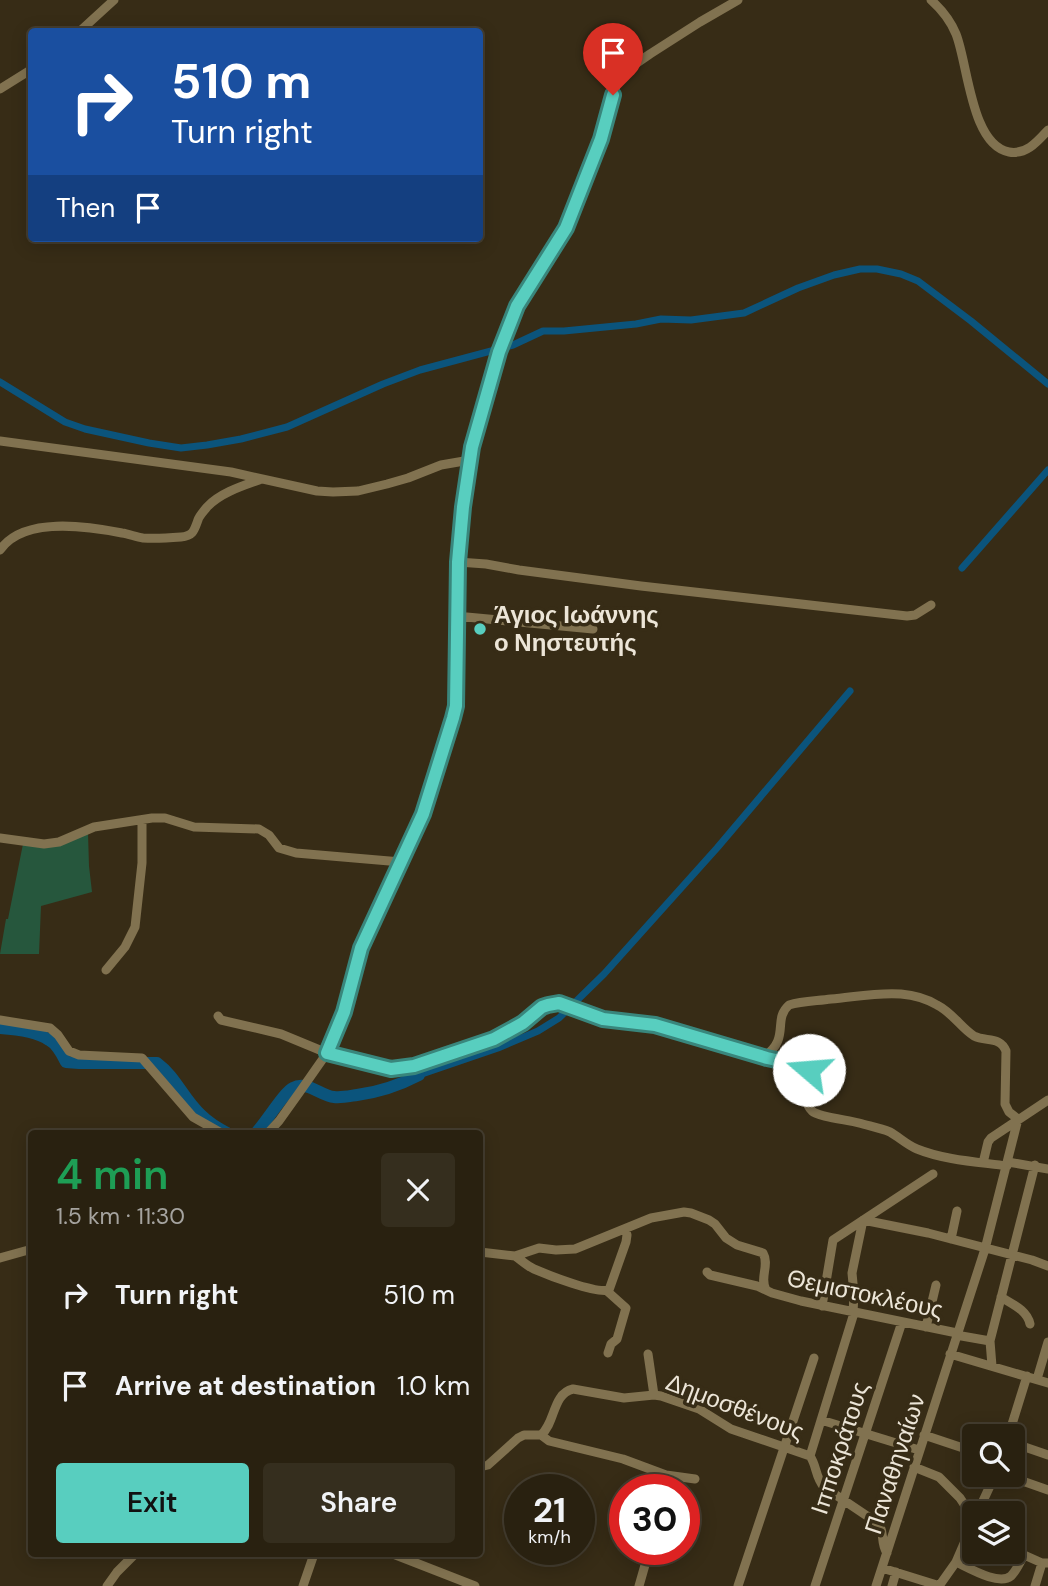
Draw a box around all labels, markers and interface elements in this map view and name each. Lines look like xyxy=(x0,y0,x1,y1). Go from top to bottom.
pin xyxy=(583,23,643,95)
icon: arrive xyxy=(594,34,632,72)
text: 510 m xyxy=(171,49,311,113)
icon: right xyxy=(56,56,147,147)
text: Turn right xyxy=(171,111,313,153)
icon: arrive xyxy=(129,189,167,227)
text: Then xyxy=(56,191,115,225)
place label: Άγιος Ιωάννης ο Νηστευτής xyxy=(494,599,659,658)
marker: Άγιος Ιωάννης ο Νηστευτής xyxy=(472,621,488,637)
position arrow xyxy=(772,1033,846,1107)
text: 4 min xyxy=(56,1147,168,1202)
button: close xyxy=(381,1153,455,1227)
text: 1.5 km · 11:30 xyxy=(56,1201,185,1231)
street label: Θεμιστοκλέους xyxy=(784,1262,946,1325)
icon: right xyxy=(56,1276,94,1314)
text: Turn right xyxy=(115,1278,239,1312)
text: 510 m xyxy=(383,1278,455,1312)
street label: Δημοσθένους xyxy=(662,1366,809,1447)
icon: arrive xyxy=(56,1367,94,1405)
text: Arrive at destination xyxy=(115,1369,376,1403)
text: 1.0 km xyxy=(397,1369,470,1403)
street label: Ιπποκράτους xyxy=(804,1378,876,1518)
street label: Παναθηναίων xyxy=(857,1390,932,1538)
map controls xyxy=(962,1424,1025,1564)
button: search xyxy=(962,1424,1025,1487)
button: Exit xyxy=(56,1463,249,1543)
button: Share xyxy=(263,1463,455,1543)
speed limit sign: 30 xyxy=(609,1474,700,1565)
text: 21 xyxy=(533,1487,566,1533)
button: layers xyxy=(962,1501,1025,1564)
text: km/h xyxy=(528,1525,571,1549)

